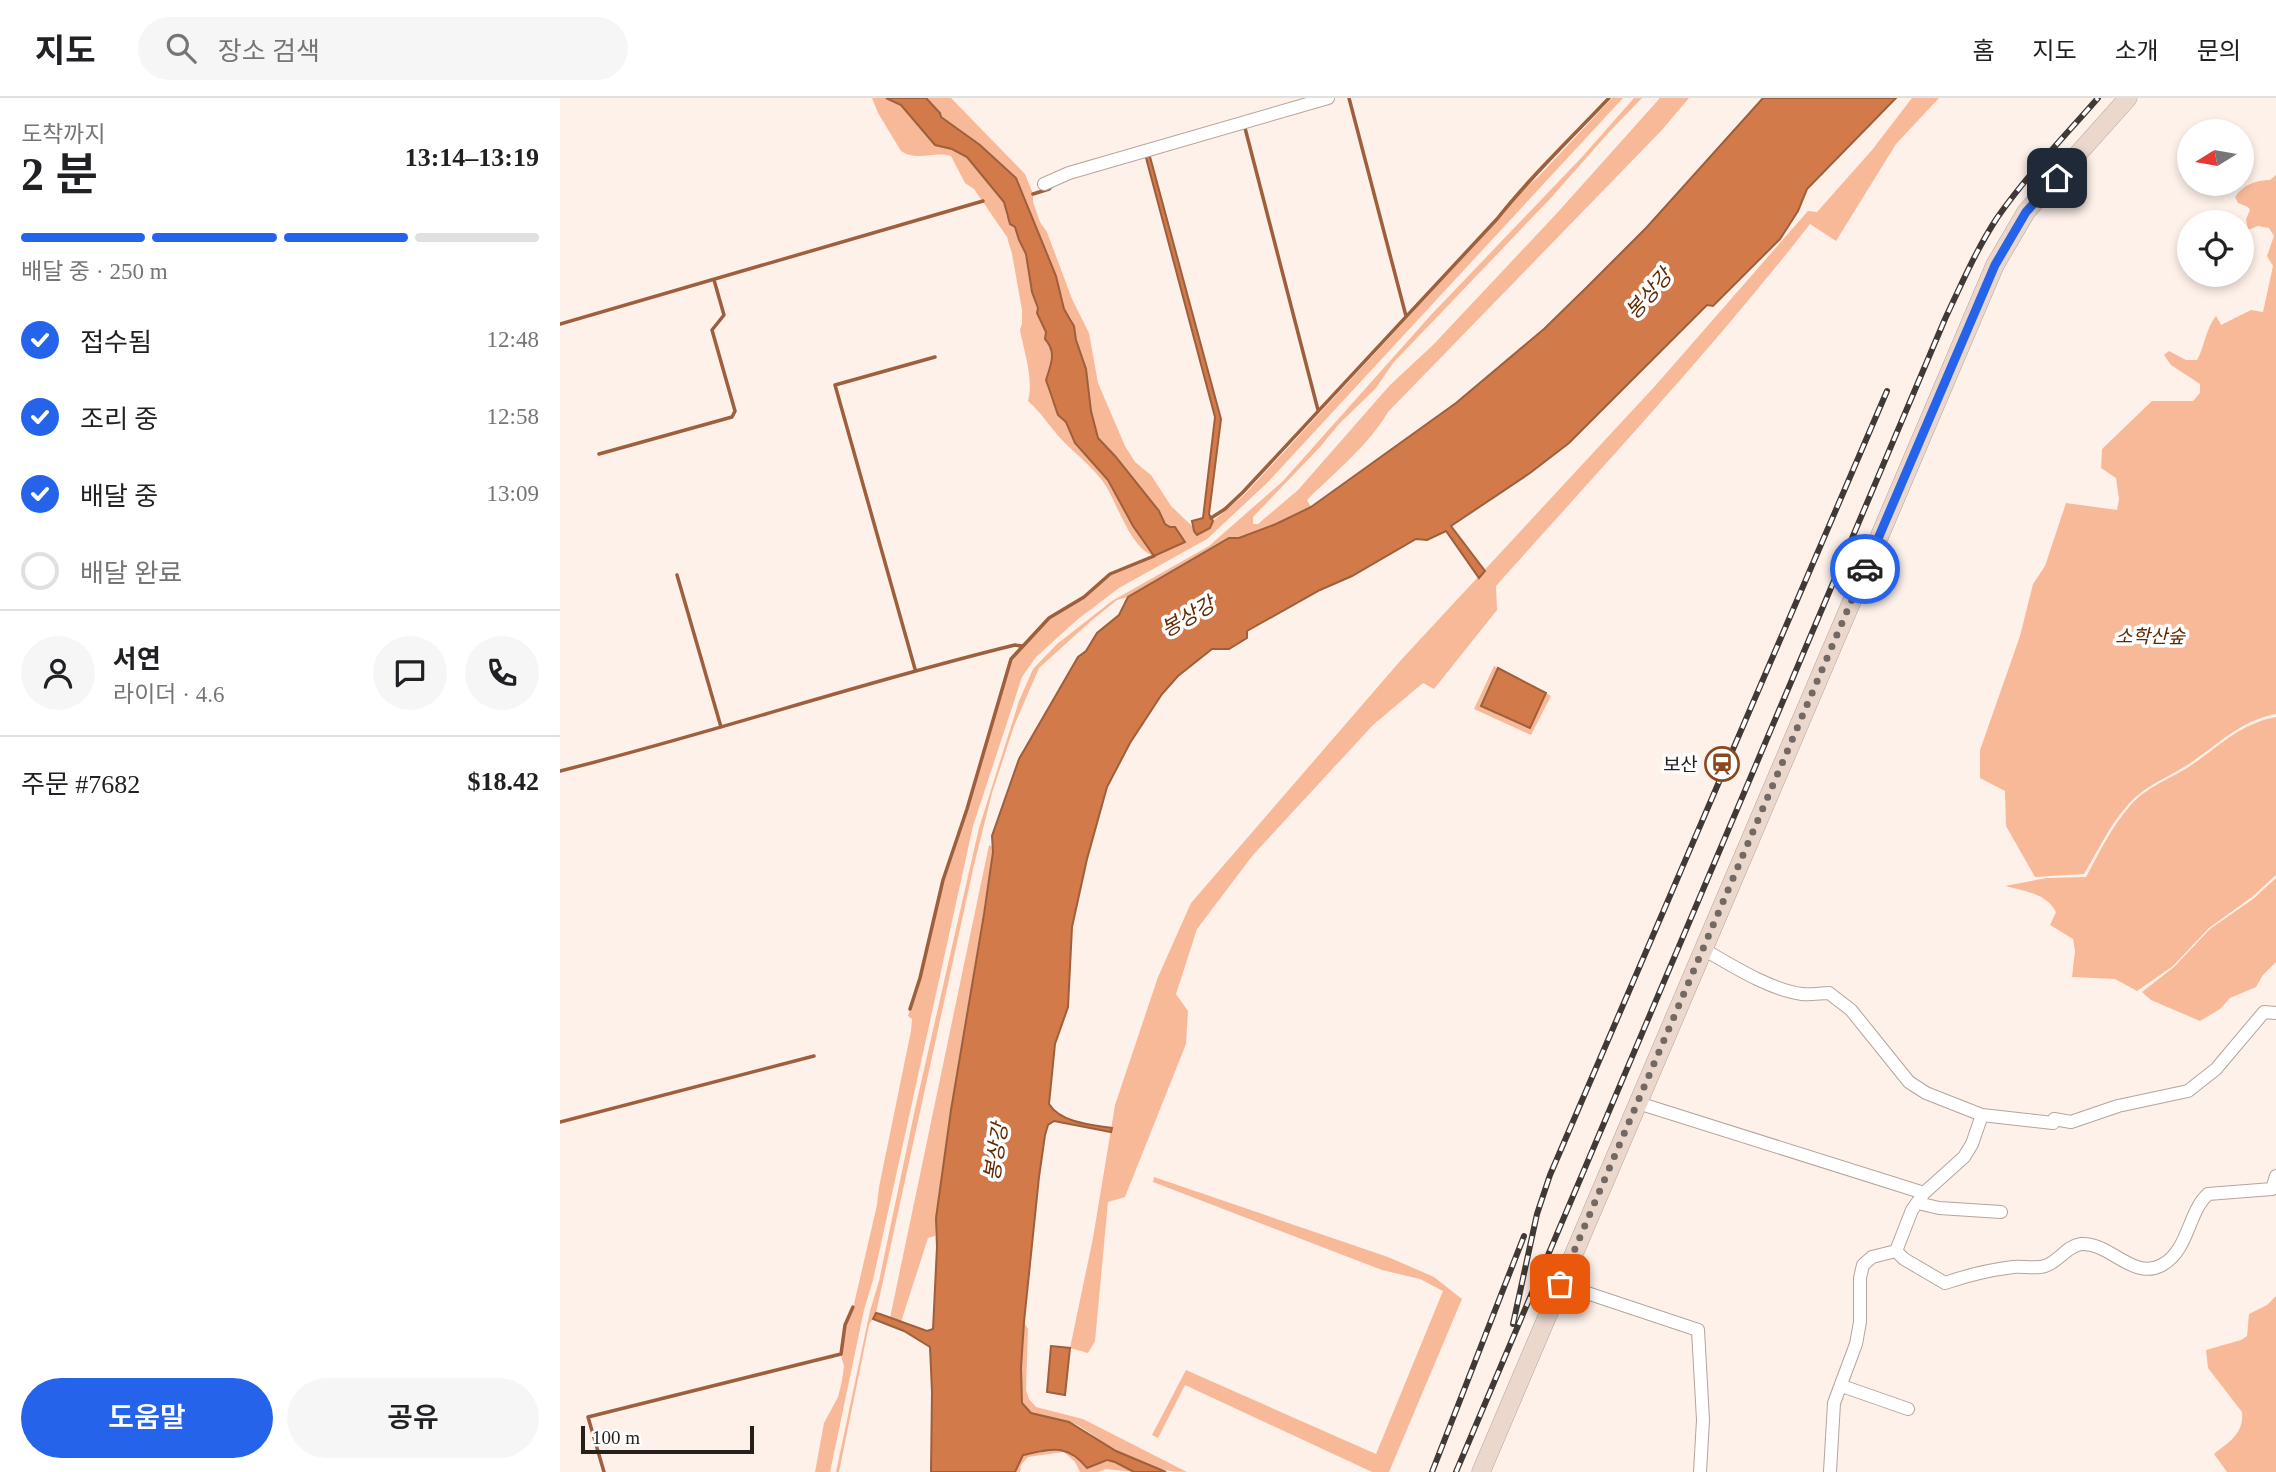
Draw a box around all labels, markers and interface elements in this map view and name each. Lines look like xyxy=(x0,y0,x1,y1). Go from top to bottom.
search box xyxy=(138,17,628,80)
icon: search xyxy=(162,29,200,67)
text: 지도 xyxy=(35,33,96,69)
text: 장소 검색 xyxy=(218,37,320,66)
text: 홈 xyxy=(1972,38,1994,64)
text: 지도 xyxy=(2032,38,2077,64)
text: 소개 xyxy=(2115,38,2159,64)
text: 문의 xyxy=(2197,38,2241,64)
north arrow xyxy=(2177,119,2254,196)
map controls xyxy=(2177,119,2254,287)
text: 도착까지 xyxy=(21,122,106,147)
text: 13:14–13:19 xyxy=(405,143,539,172)
pin xyxy=(2027,148,2087,208)
text: 2 분 xyxy=(21,149,98,200)
icon: home xyxy=(2038,159,2076,197)
button: locate xyxy=(2177,210,2254,287)
text: 배달 중 · 250 m xyxy=(21,259,168,284)
water label: 봉상강 xyxy=(1621,262,1679,324)
icon: check xyxy=(21,321,59,359)
text: 12:48 xyxy=(487,327,539,352)
text: 접수됨 xyxy=(80,328,152,357)
icon: check xyxy=(21,398,59,436)
text: 12:58 xyxy=(487,404,539,429)
text: 조리 중 xyxy=(80,405,158,434)
icon: check xyxy=(21,475,59,513)
text: 13:09 xyxy=(487,481,539,506)
text: 배달 중 xyxy=(80,482,158,511)
courier xyxy=(1830,534,1900,604)
icon: car xyxy=(1846,550,1884,588)
text: 배달 완료 xyxy=(80,559,182,588)
water label: 봉상강 xyxy=(1157,591,1221,642)
park label: 소학산숲 xyxy=(2115,626,2186,647)
button: person xyxy=(21,636,95,710)
button: chat xyxy=(373,636,447,710)
button: phone xyxy=(465,636,539,710)
text: 서연 xyxy=(113,645,161,674)
text: 라이더 · 4.6 xyxy=(113,682,224,707)
station icon: 보산 xyxy=(1703,745,1741,783)
place label: 보산 xyxy=(1663,754,1698,775)
text: $18.42 xyxy=(468,767,539,796)
text: 주문 #7682 xyxy=(21,770,140,799)
water label: 봉상강 xyxy=(980,1119,1013,1183)
pin xyxy=(1530,1254,1590,1314)
icon: bag xyxy=(1541,1265,1579,1303)
button: 도움말 xyxy=(21,1378,273,1458)
button: 공유 xyxy=(287,1378,539,1458)
scale bar xyxy=(581,1423,754,1455)
text: 100 m xyxy=(592,1427,640,1448)

